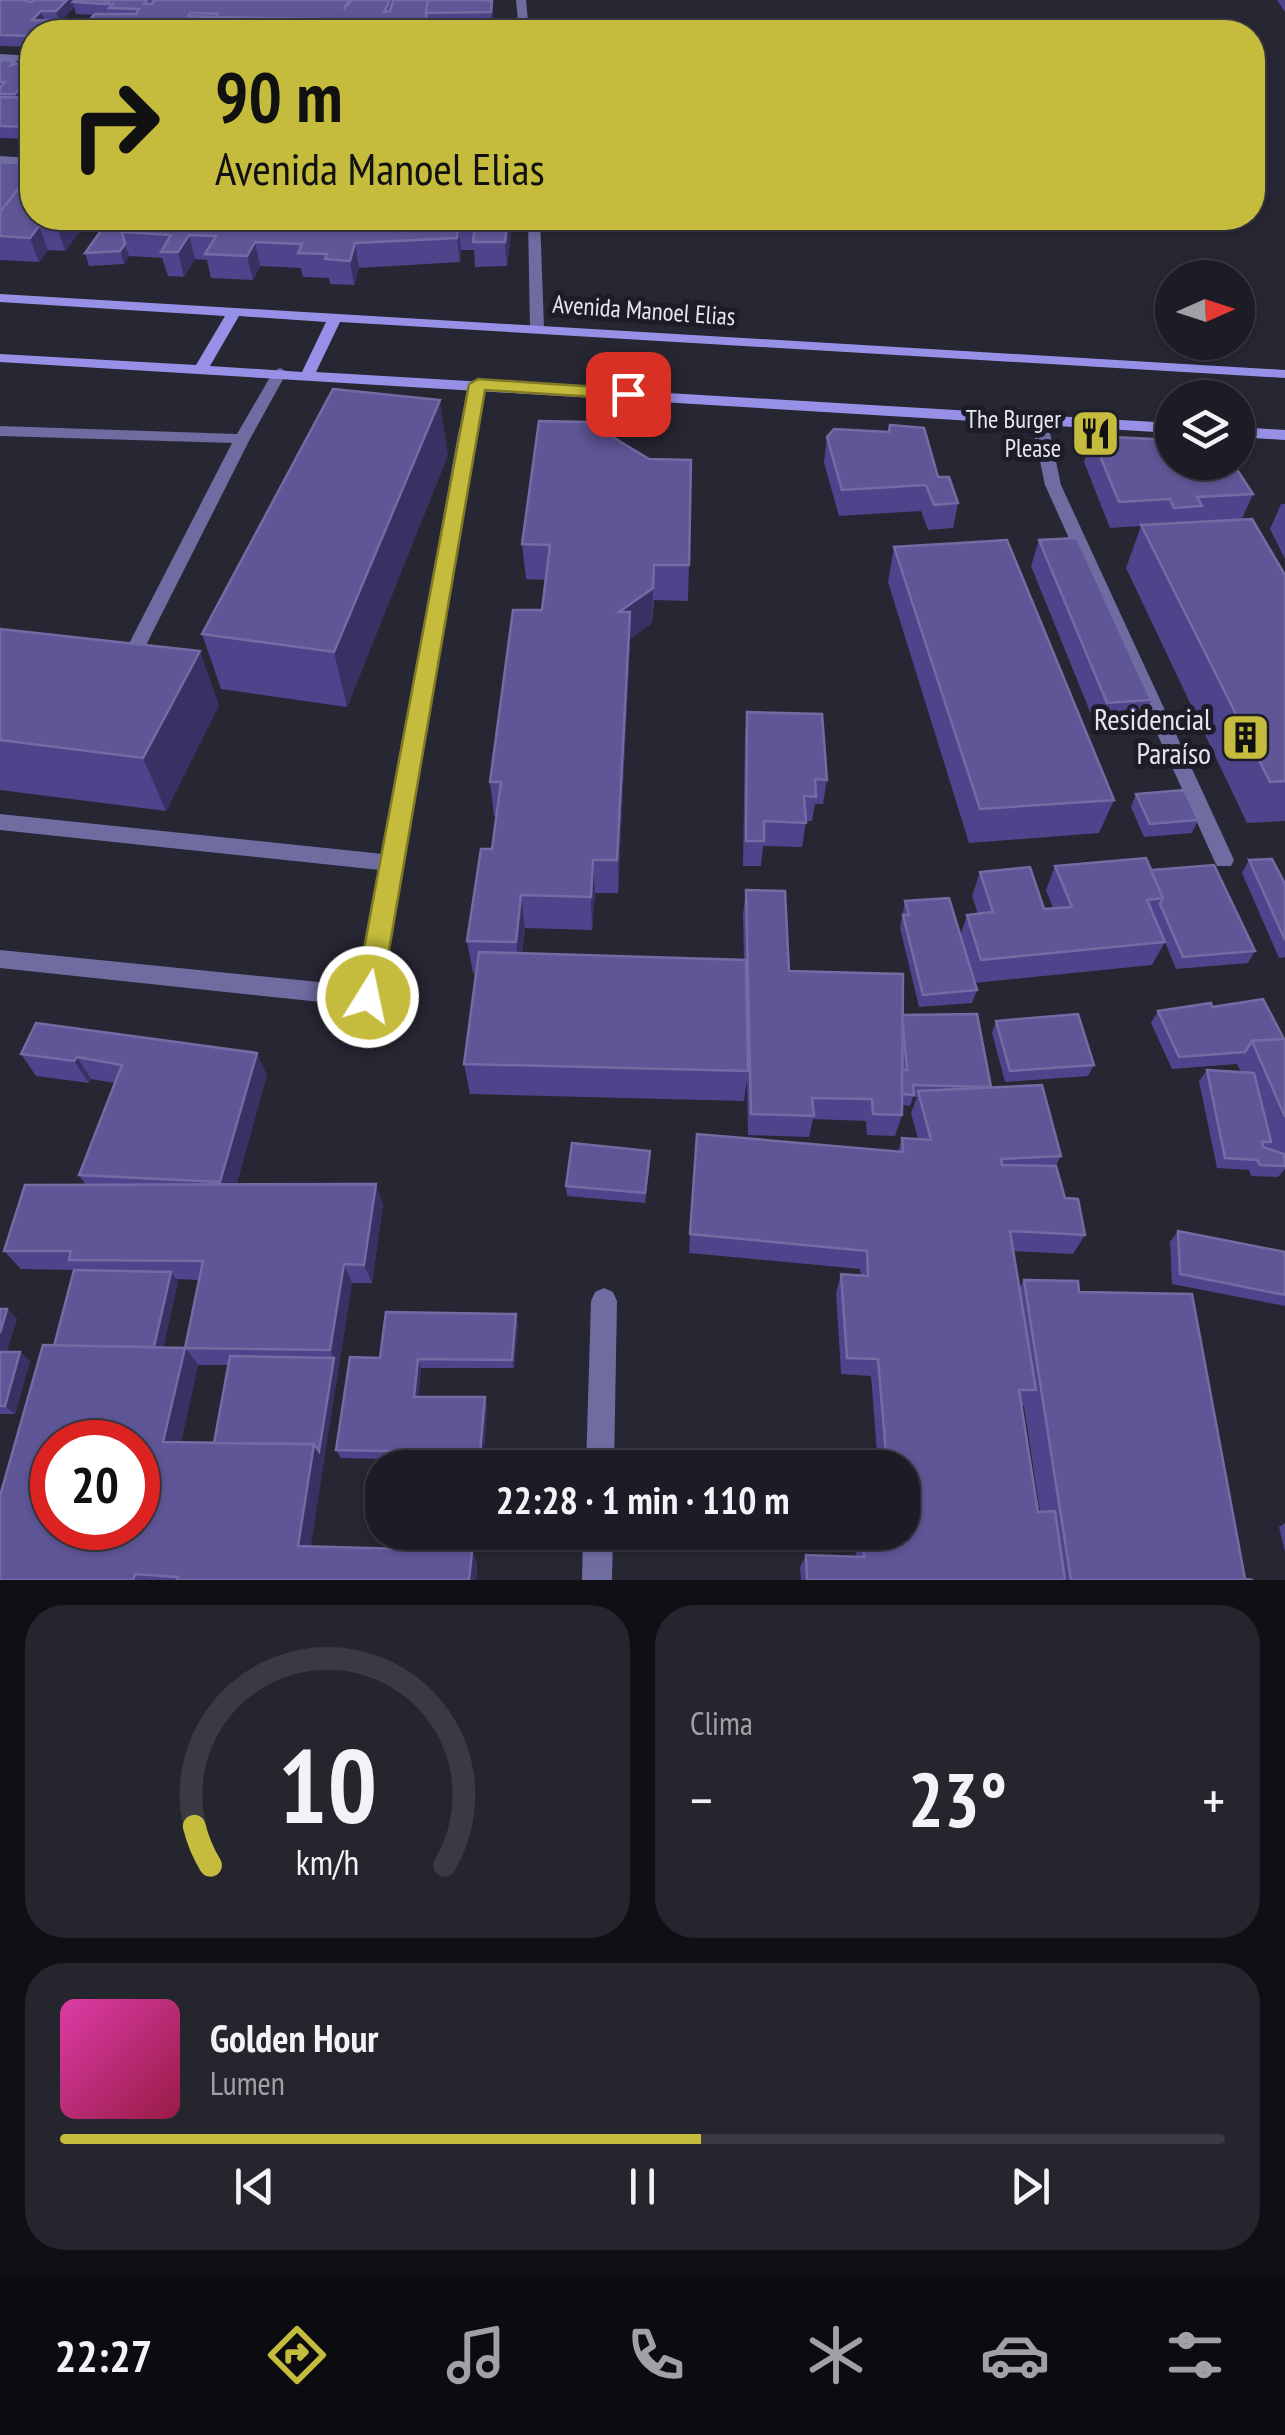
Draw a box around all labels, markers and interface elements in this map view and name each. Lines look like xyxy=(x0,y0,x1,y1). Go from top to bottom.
text: 90 m xyxy=(215,51,343,141)
icon: right xyxy=(50,60,180,190)
text: Avenida Manoel Elias xyxy=(215,139,545,197)
north arrow xyxy=(1155,260,1255,360)
map controls xyxy=(1155,260,1255,480)
street label: Avenida Manoel Elias xyxy=(552,288,736,332)
pin xyxy=(586,352,671,437)
icon: arrive xyxy=(601,367,656,422)
button: layers xyxy=(1155,380,1255,480)
place label: The Burger Please xyxy=(966,403,1061,464)
restaurant icon: The Burger Please xyxy=(1070,407,1122,459)
place label: Residencial Paraíso xyxy=(1094,699,1211,772)
building icon: Residencial Paraíso xyxy=(1220,711,1272,763)
position arrow xyxy=(316,945,420,1049)
speed limit sign: 20 xyxy=(30,1420,160,1550)
text: 22:28 · 1 min · 110 m xyxy=(496,1475,789,1524)
text: Clima xyxy=(690,1702,753,1744)
text: 10 xyxy=(278,1717,377,1852)
text: 23° xyxy=(908,1751,1007,1848)
text: − xyxy=(690,1764,713,1835)
text: + xyxy=(1202,1764,1225,1835)
text: km/h xyxy=(296,1839,359,1885)
text: Golden Hour xyxy=(210,2013,379,2062)
text: Lumen xyxy=(210,2062,285,2104)
icon: previous xyxy=(227,2159,282,2214)
icon: pause xyxy=(615,2159,670,2214)
icon: next xyxy=(1003,2159,1058,2214)
icon: directions xyxy=(262,2320,332,2390)
icon: music xyxy=(441,2320,511,2390)
icon: phone xyxy=(621,2320,691,2390)
icon: climate xyxy=(801,2320,871,2390)
icon: car xyxy=(980,2320,1050,2390)
icon: filters xyxy=(1160,2320,1230,2390)
text: 22:27 xyxy=(55,2326,152,2384)

